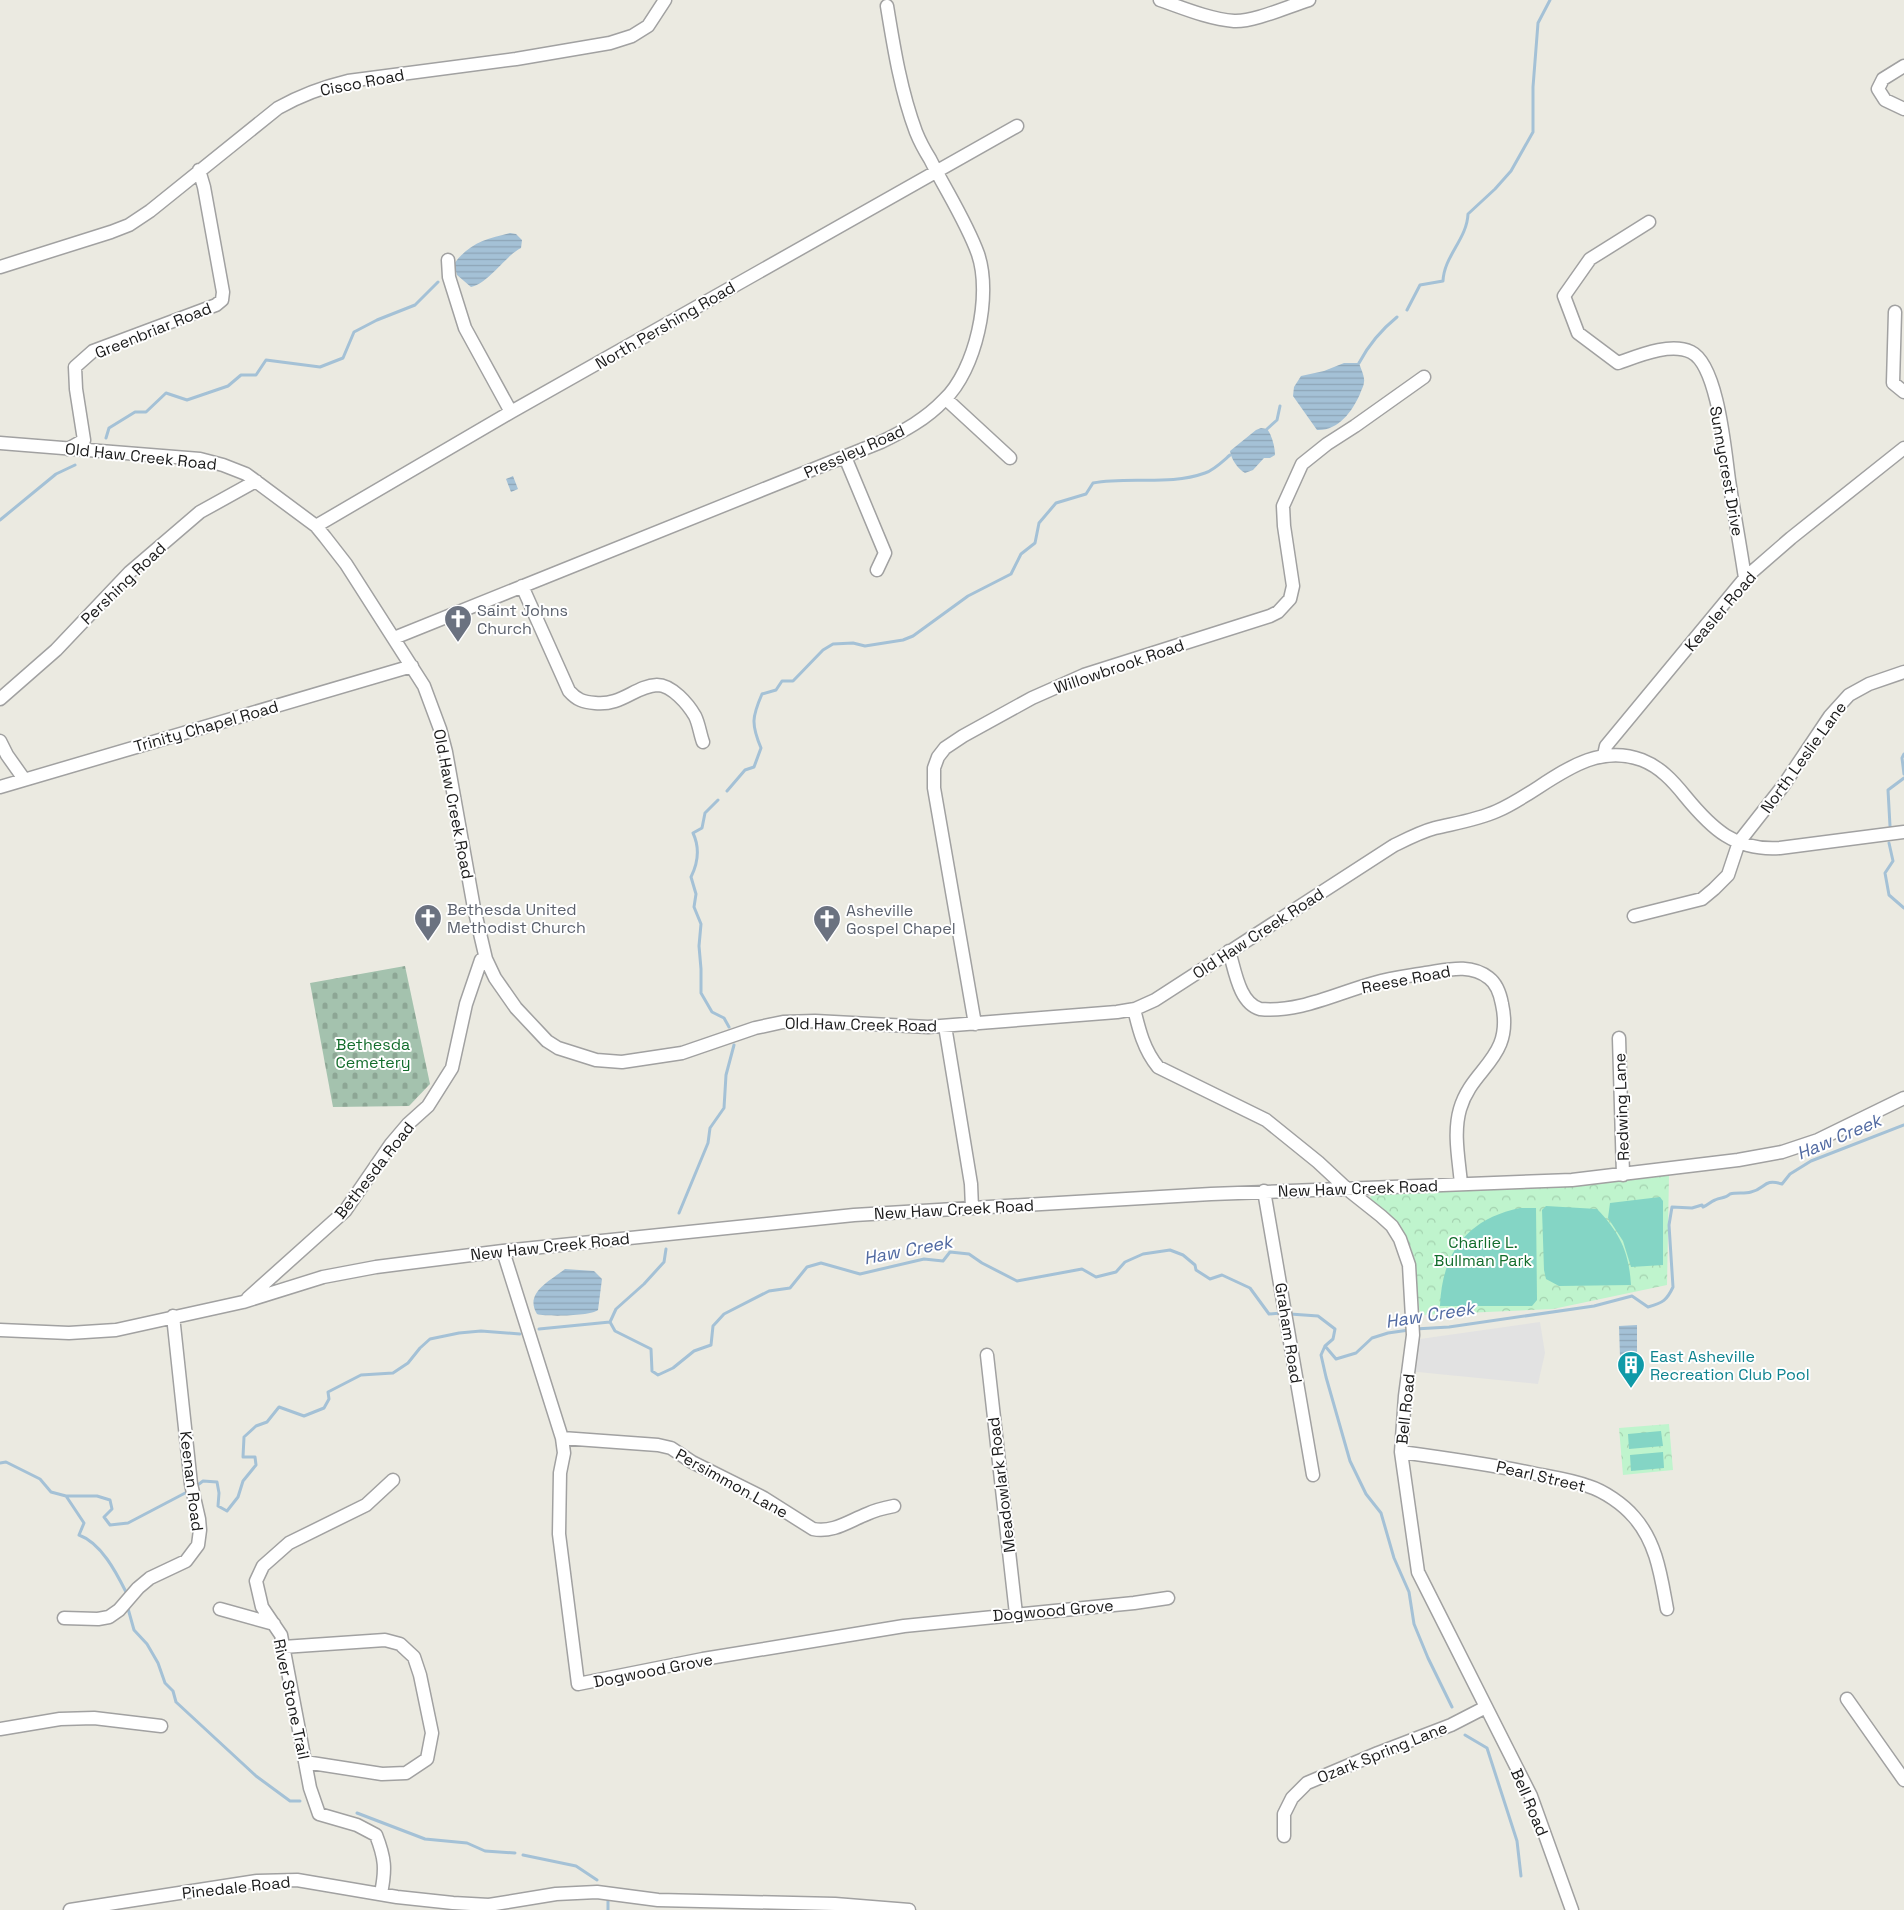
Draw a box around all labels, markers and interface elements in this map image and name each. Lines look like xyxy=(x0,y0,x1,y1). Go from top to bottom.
street label: Cisco Road xyxy=(318,64,406,101)
street label: North Pershing Road xyxy=(592,277,739,374)
street label: Greenbriar Road xyxy=(92,298,215,363)
street label: Sunnycrest Drive xyxy=(1705,404,1748,538)
street label: Pressley Road xyxy=(800,420,908,483)
street label: Old Haw Creek Road xyxy=(64,438,218,475)
street label: Pershing Road xyxy=(76,537,170,629)
street label: Keasler Road xyxy=(1680,567,1761,656)
place label: Saint Johns Church xyxy=(477,600,568,639)
church icon: Saint Johns Church xyxy=(443,604,473,643)
street label: Willowbrook Road xyxy=(1051,634,1187,699)
street label: Trinity Chapel Road xyxy=(131,696,281,757)
street label: North Leslie Lane xyxy=(1756,697,1851,817)
street label: Old Haw Creek Road xyxy=(429,727,478,881)
street label: Old Haw Creek Road xyxy=(1189,883,1328,984)
place label: Bethesda United Methodist Church xyxy=(447,899,586,938)
place label: Asheville Gospel Chapel xyxy=(846,900,956,939)
church icon: Bethesda United Methodist Church xyxy=(413,903,443,942)
church icon: Asheville Gospel Chapel xyxy=(812,904,842,943)
street label: Reese Road xyxy=(1360,961,1452,998)
street label: Old Haw Creek Road xyxy=(785,1013,937,1036)
park label: Bethesda Cemetery xyxy=(335,1034,411,1073)
street label: Redwing Lane xyxy=(1609,1053,1634,1161)
water label: Haw Creek xyxy=(1793,1107,1887,1165)
street label: Bethesda Road xyxy=(330,1117,419,1223)
street label: New Haw Creek Road xyxy=(1278,1175,1438,1202)
street label: New Haw Creek Road xyxy=(873,1195,1035,1224)
street label: New Haw Creek Road xyxy=(469,1228,631,1265)
water label: Haw Creek xyxy=(862,1229,957,1269)
park label: Charlie L. Bullman Park xyxy=(1434,1232,1533,1271)
street label: Graham Road xyxy=(1270,1281,1307,1385)
water label: Haw Creek xyxy=(1384,1296,1478,1333)
place label: East Asheville Recreation Club Pool xyxy=(1650,1346,1810,1385)
building icon: East Asheville Recreation Club Pool xyxy=(1616,1350,1646,1389)
street label: Bell Road xyxy=(1391,1373,1420,1446)
street label: Meadowlark Road xyxy=(983,1416,1020,1554)
street label: Keenan Road xyxy=(175,1430,208,1532)
street label: Persimmon Lane xyxy=(672,1444,792,1523)
street label: Pearl Street xyxy=(1494,1456,1588,1497)
street label: Dogwood Grove xyxy=(992,1595,1114,1626)
street label: River Stone Trail xyxy=(268,1637,315,1761)
street label: Dogwood Grove xyxy=(592,1649,715,1692)
street label: Ozark Spring Lane xyxy=(1314,1717,1450,1788)
street label: Bell Road xyxy=(1506,1765,1553,1839)
street label: Pinedale Road xyxy=(181,1871,291,1904)

